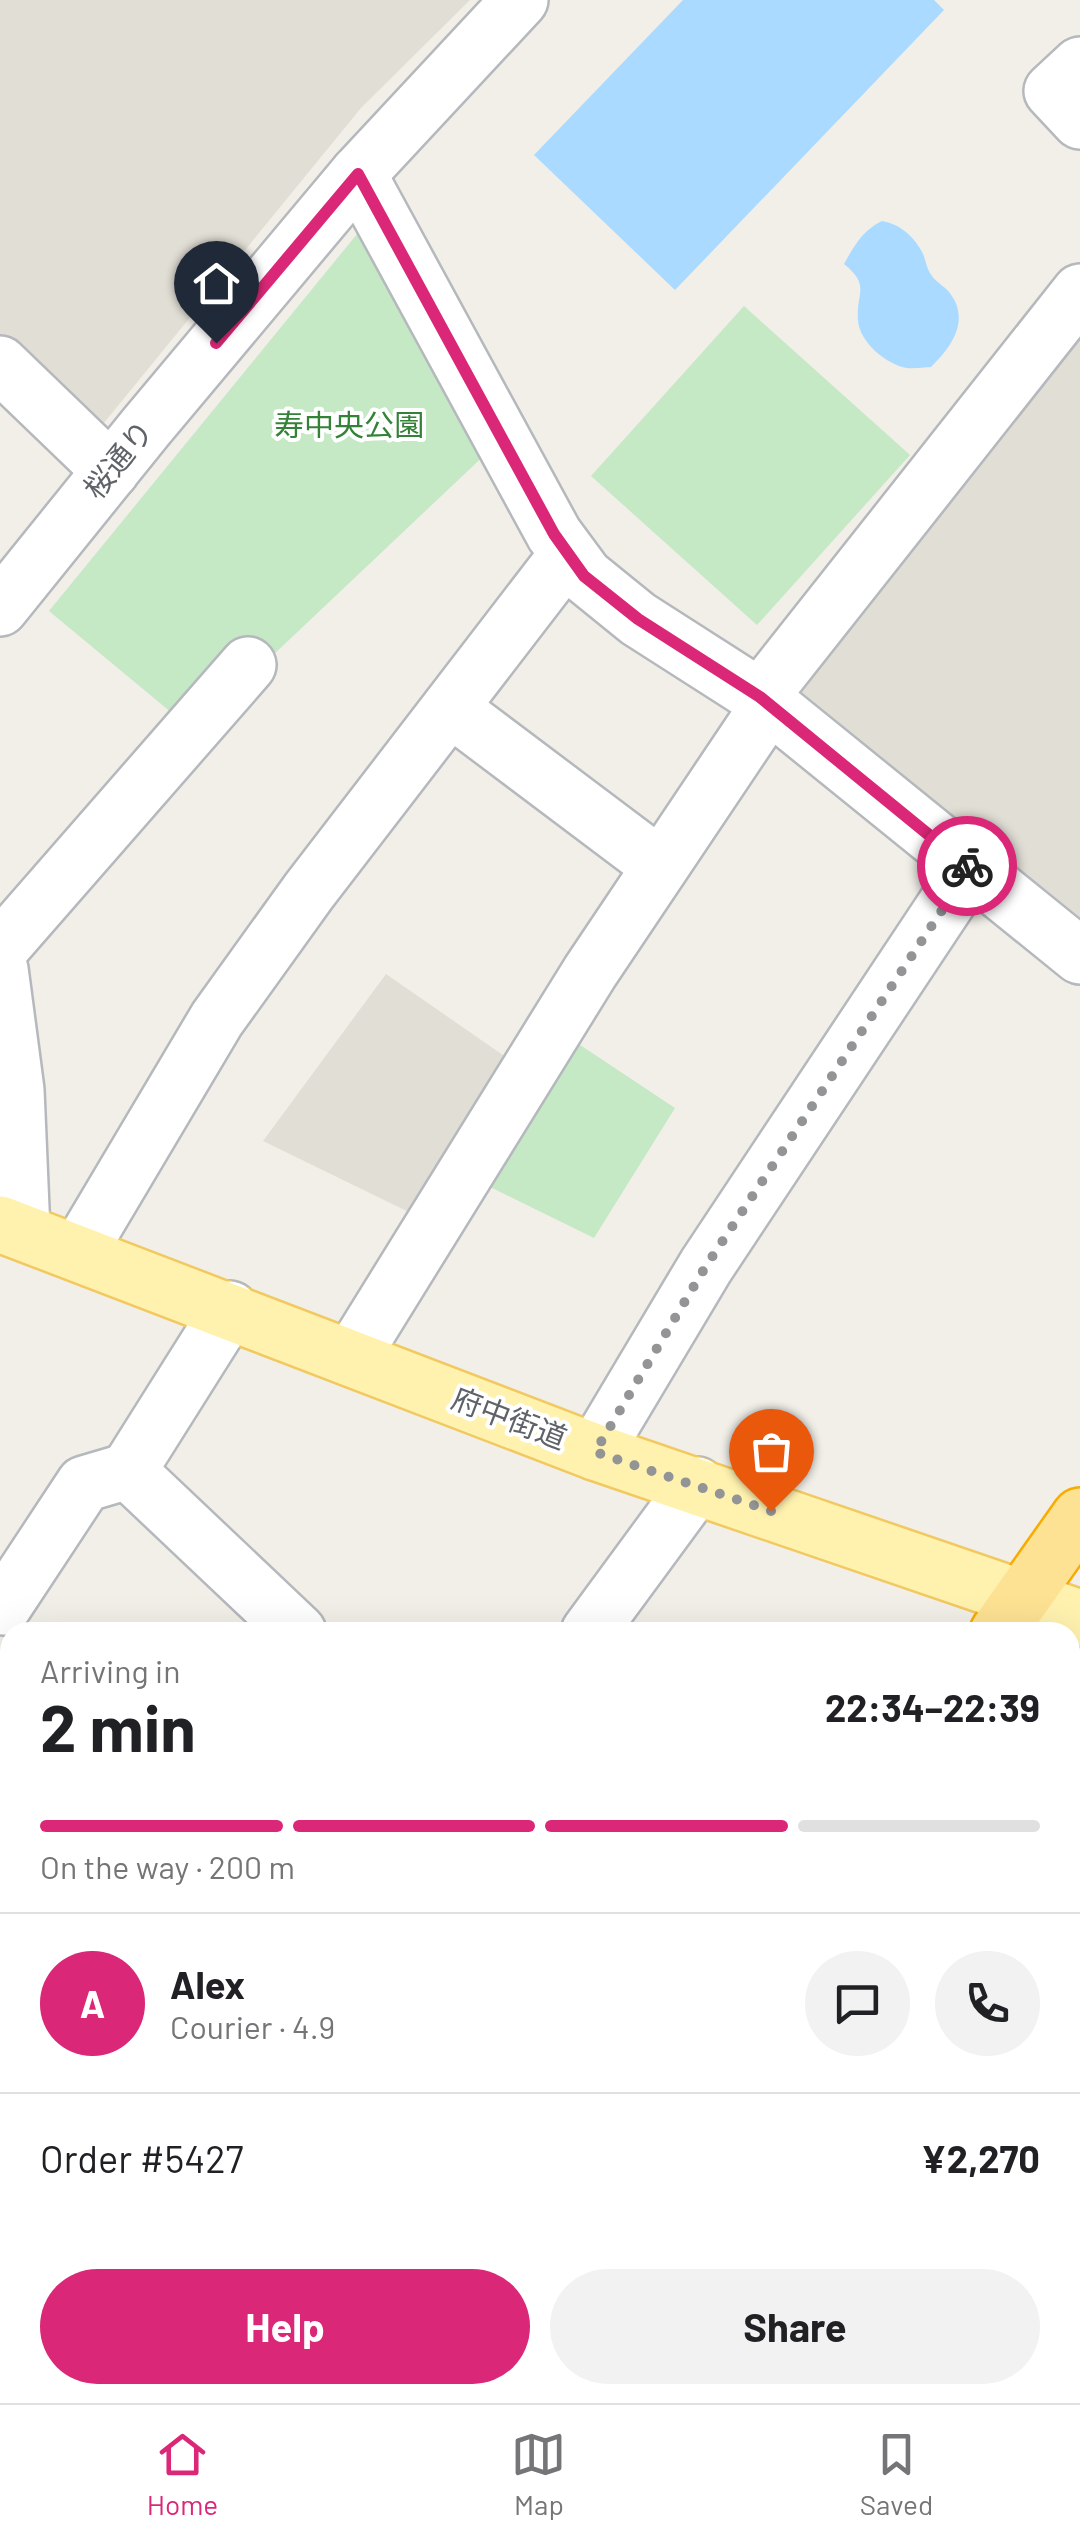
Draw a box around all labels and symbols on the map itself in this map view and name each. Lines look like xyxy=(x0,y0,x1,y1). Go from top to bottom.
pin xyxy=(174,241,259,344)
park label: 寿中央公園 xyxy=(274,406,424,442)
street label: 桜通り xyxy=(75,412,160,505)
courier xyxy=(917,816,1017,916)
street label: 府中街道 xyxy=(447,1379,572,1455)
pin xyxy=(729,1409,814,1512)

